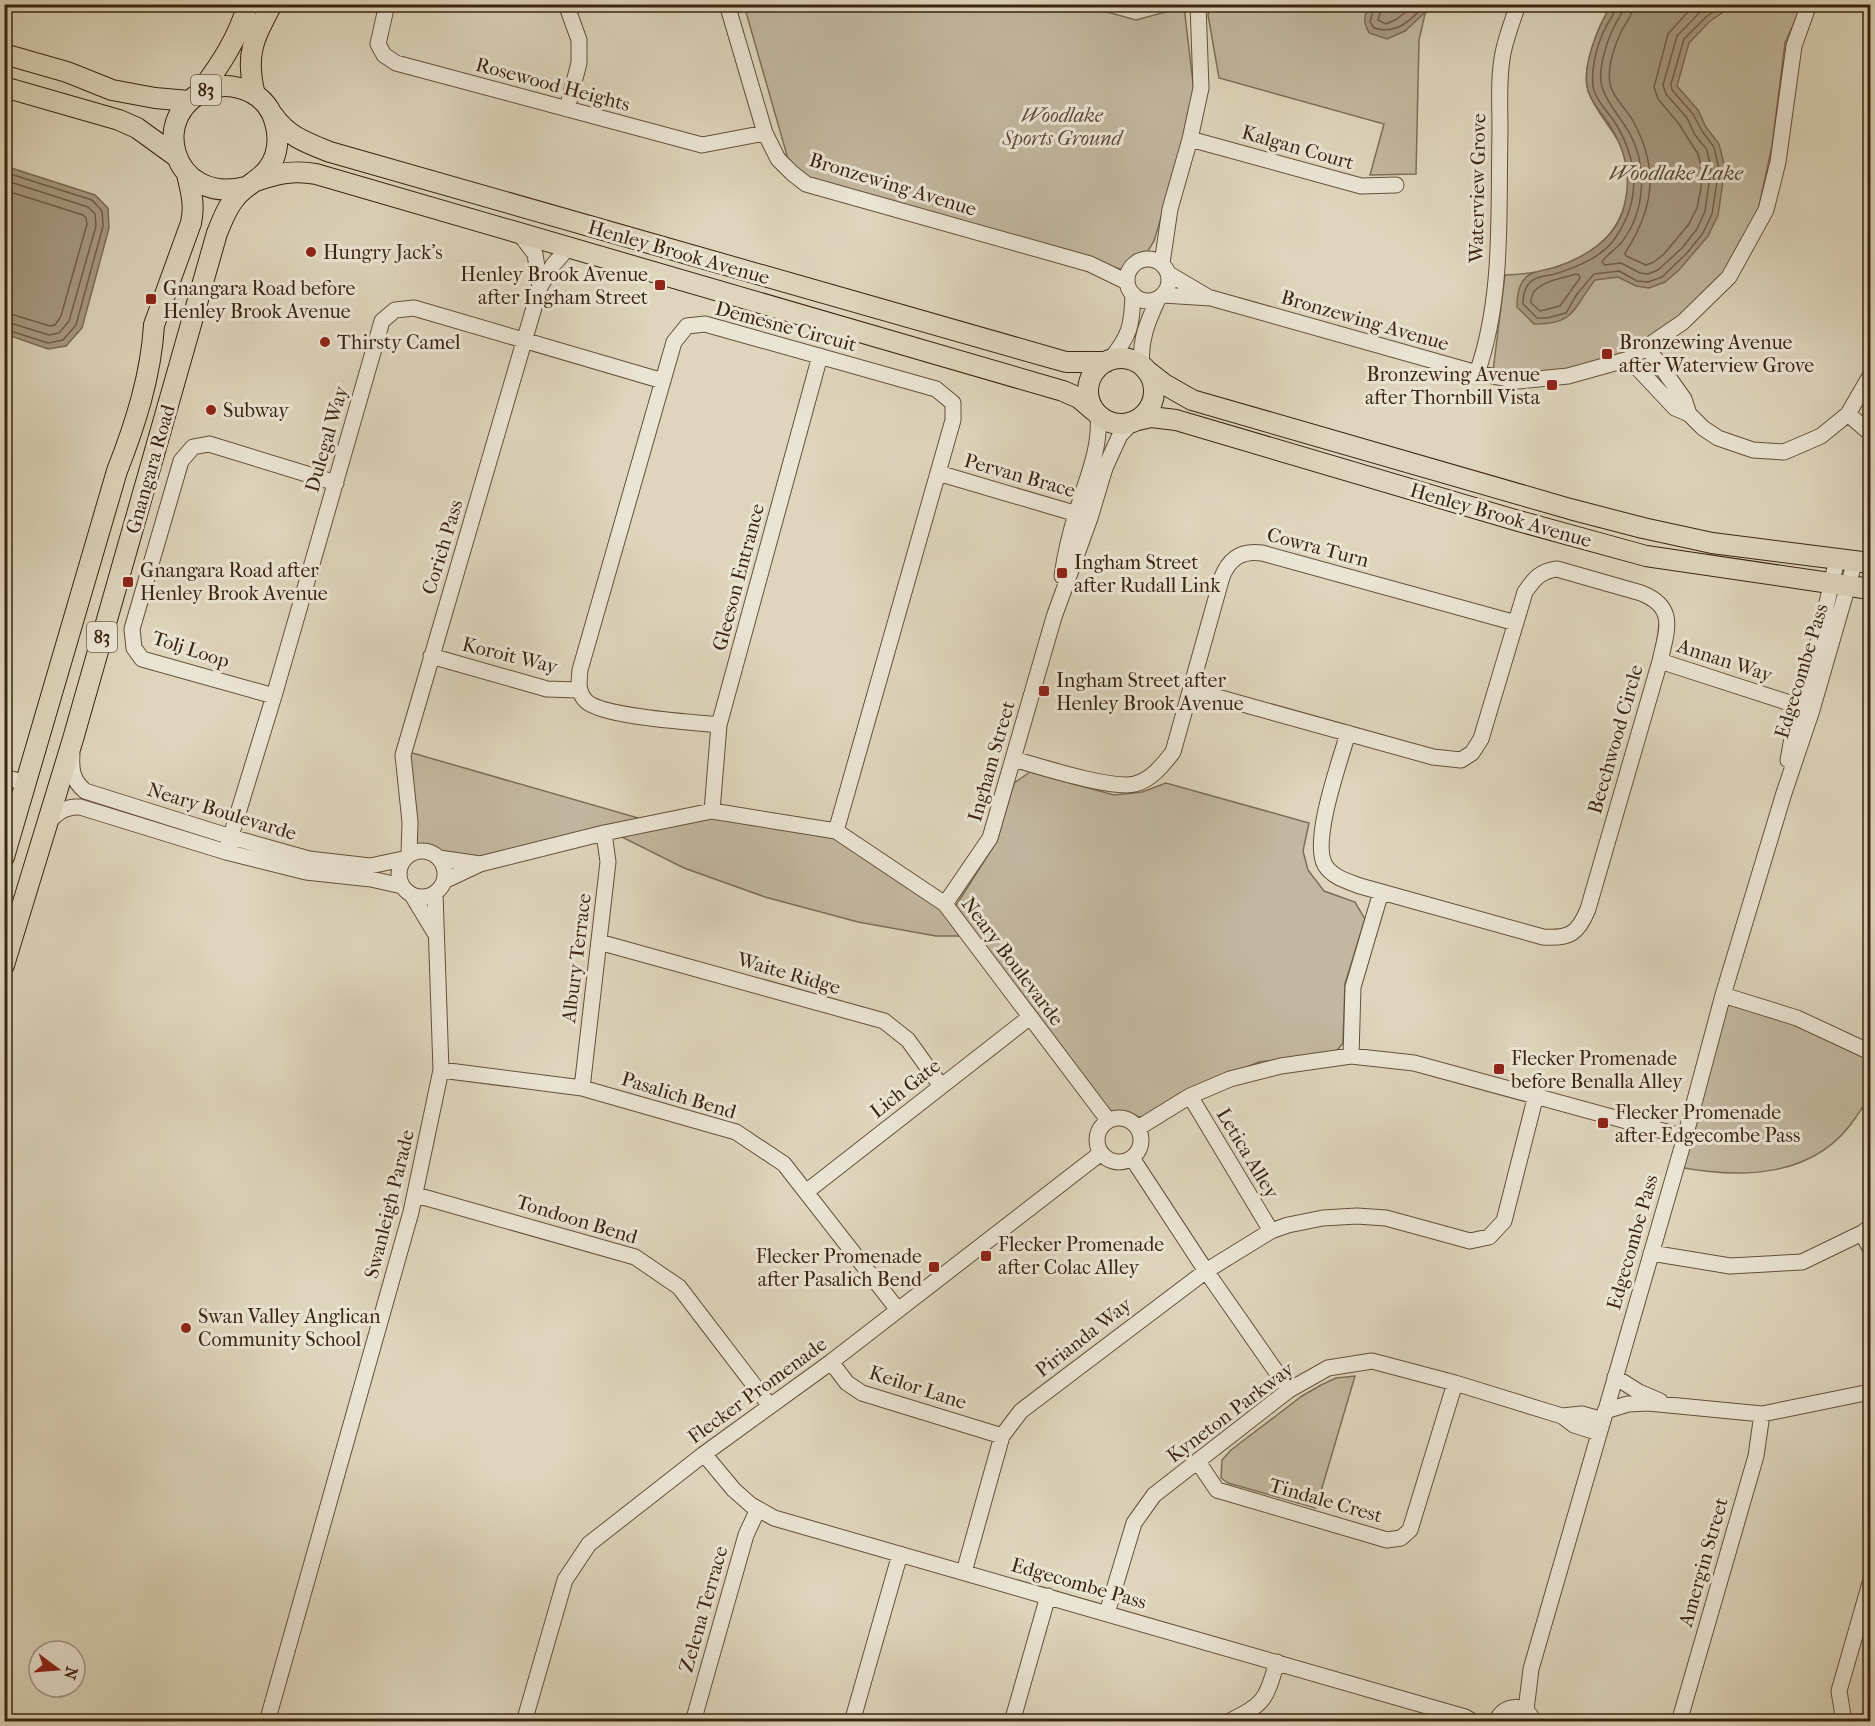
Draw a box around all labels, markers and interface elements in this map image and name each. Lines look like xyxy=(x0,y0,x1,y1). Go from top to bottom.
street label: Rosewood Heights xyxy=(473,53,633,116)
road number: 83 xyxy=(191,75,221,105)
park label: Woodlake Sports Ground xyxy=(1001,104,1124,150)
street label: Waterview Grove xyxy=(1465,113,1490,264)
street label: Kalgan Court xyxy=(1239,120,1357,174)
street label: Bronzewing Avenue xyxy=(807,148,979,221)
water label: Woodlake Lake xyxy=(1609,161,1743,185)
street label: Henley Brook Avenue xyxy=(585,216,772,289)
place label: Hungry Jack's xyxy=(323,241,443,264)
marker: Hungry Jack's xyxy=(304,245,318,259)
place label: Henley Brook Avenue after Ingham Street xyxy=(460,263,648,309)
place label: Gnangara Road before Henley Brook Avenue xyxy=(163,277,355,323)
marker: Henley Brook Avenue after Ingham Street xyxy=(653,278,667,292)
street label: Bronzewing Avenue xyxy=(1278,286,1452,355)
marker: Gnangara Road before Henley Brook Avenue xyxy=(144,292,158,306)
street label: Demesne Circuit xyxy=(713,297,859,356)
place label: Thirsty Camel xyxy=(337,331,461,354)
place label: Bronzewing Avenue after Waterview Grove xyxy=(1619,331,1814,377)
marker: Thirsty Camel xyxy=(318,335,332,349)
marker: Bronzewing Avenue after Waterview Grove xyxy=(1600,347,1614,361)
place label: Bronzewing Avenue after Thornbill Vista xyxy=(1365,363,1541,409)
marker: Bronzewing Avenue after Thornbill Vista xyxy=(1545,378,1559,392)
street label: Dulegal Way xyxy=(300,382,353,495)
place label: Subway xyxy=(223,399,290,422)
street label: Gnangara Road xyxy=(121,401,180,536)
marker: Subway xyxy=(204,403,218,417)
street label: Pervan Brace xyxy=(962,449,1078,502)
street label: Henley Brook Avenue xyxy=(1407,479,1594,552)
street label: Corich Pass xyxy=(417,497,468,597)
street label: Gleeson Entrance xyxy=(708,501,769,653)
street label: Cowra Turn xyxy=(1264,523,1372,572)
place label: Ingham Street after Rudall Link xyxy=(1074,551,1221,597)
place label: Gnangara Road after Henley Brook Avenue xyxy=(140,559,328,605)
marker: Ingham Street after Rudall Link xyxy=(1055,566,1069,580)
marker: Gnangara Road after Henley Brook Avenue xyxy=(121,575,135,589)
street label: Edgecombe Pass xyxy=(1770,601,1833,741)
road number: 83 xyxy=(87,622,117,652)
street label: Tolj Loop xyxy=(149,626,232,673)
street label: Koroit Way xyxy=(460,633,561,679)
street label: Annan Way xyxy=(1673,634,1777,687)
street label: Beechwood Circle xyxy=(1583,662,1648,816)
place label: Ingham Street after Henley Brook Avenue xyxy=(1056,669,1244,715)
marker: Ingham Street after Henley Brook Avenue xyxy=(1037,684,1051,698)
street label: Ingham Street xyxy=(963,698,1020,824)
street label: Neary Boulevarde xyxy=(144,778,299,845)
street label: Albury Terrace xyxy=(557,892,596,1025)
street label: Neary Boulevarde xyxy=(957,893,1068,1030)
street label: Waite Ridge xyxy=(734,947,843,999)
place label: Flecker Promenade before Benalla Alley xyxy=(1510,1047,1684,1093)
street label: Lich Gate xyxy=(866,1054,945,1123)
marker: Flecker Promenade before Benalla Alley xyxy=(1492,1062,1506,1076)
street label: Pasalich Bend xyxy=(619,1067,740,1124)
place label: Flecker Promenade after Edgecombe Pass xyxy=(1615,1101,1800,1147)
street label: Letica Alley xyxy=(1212,1104,1284,1204)
marker: Flecker Promenade after Edgecombe Pass xyxy=(1596,1116,1610,1130)
street label: Swanleigh Parade xyxy=(360,1127,419,1281)
street label: Edgecombe Pass xyxy=(1602,1172,1663,1312)
street label: Tondoon Bend xyxy=(514,1190,641,1249)
place label: Flecker Promenade after Colac Alley xyxy=(998,1233,1164,1279)
place label: Flecker Promenade after Pasalich Bend xyxy=(756,1245,923,1291)
marker: Flecker Promenade after Colac Alley xyxy=(979,1249,993,1263)
marker: Flecker Promenade after Pasalich Bend xyxy=(927,1260,941,1274)
street label: Pirianda Way xyxy=(1031,1292,1137,1382)
place label: Swan Valley Anglican Community School xyxy=(198,1305,381,1351)
marker: Swan Valley Anglican Community School xyxy=(179,1321,193,1335)
street label: Flecker Promenade xyxy=(683,1332,831,1449)
street label: Kyneton Parkway xyxy=(1162,1356,1299,1468)
street label: Keilor Lane xyxy=(866,1361,970,1414)
street label: Tindale Crest xyxy=(1267,1473,1385,1528)
street label: Amergin Street xyxy=(1674,1495,1733,1630)
street label: Zelena Terrace xyxy=(674,1543,733,1675)
street label: Edgecombe Pass xyxy=(1009,1553,1149,1614)
north arrow xyxy=(27,1639,87,1699)
text: N xyxy=(60,1665,82,1682)

